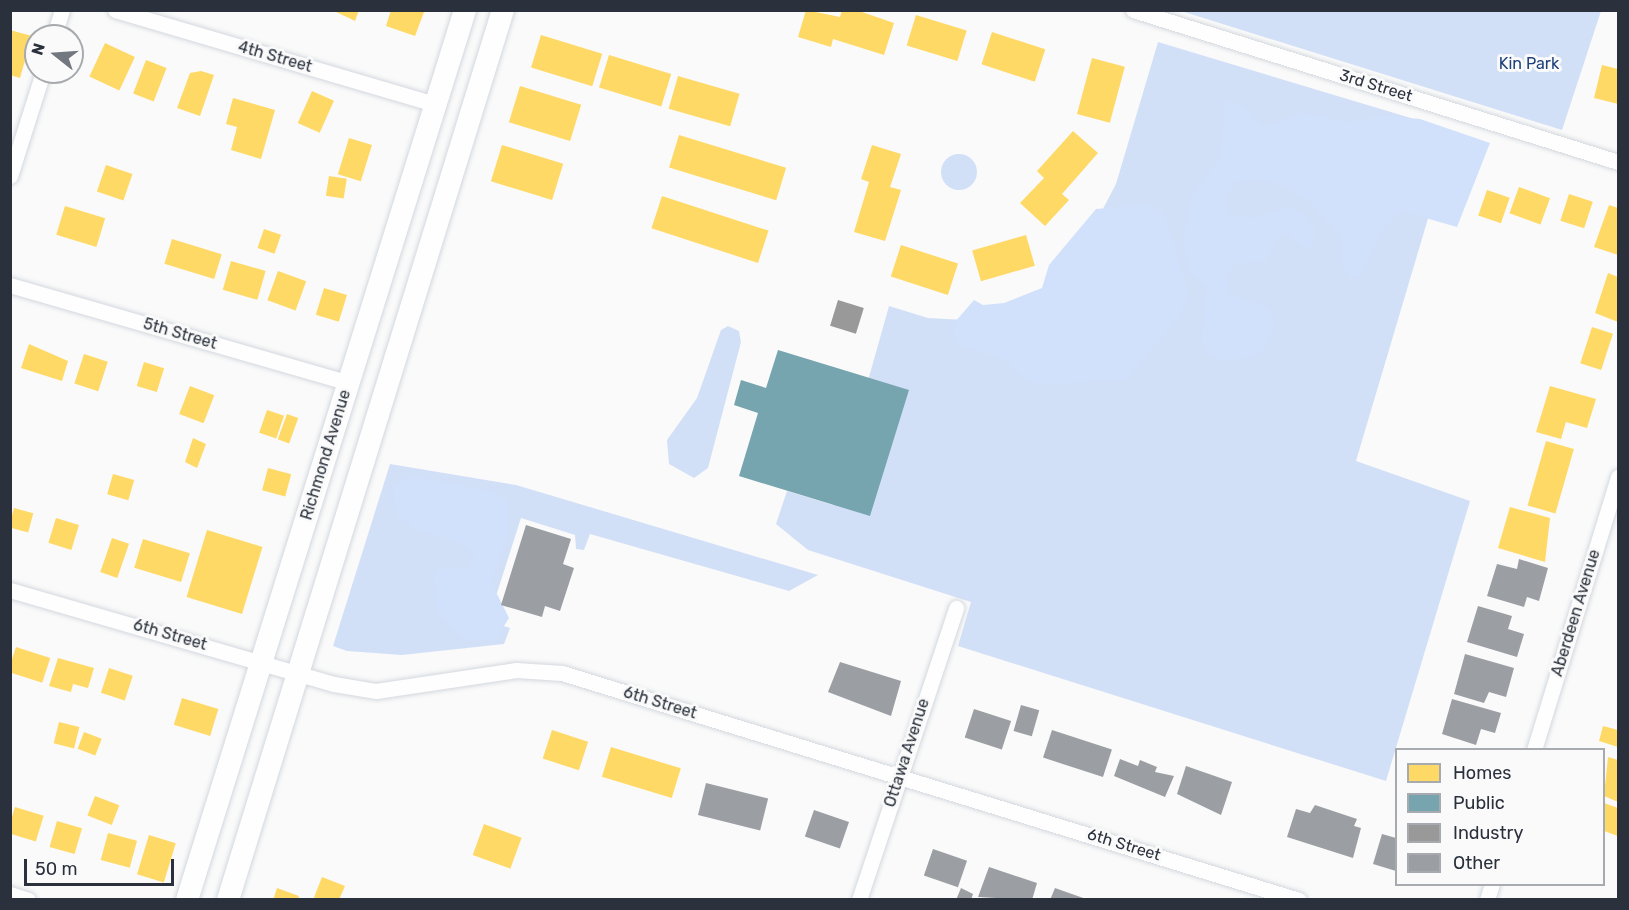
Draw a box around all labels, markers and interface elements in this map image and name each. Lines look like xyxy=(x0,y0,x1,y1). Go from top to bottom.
north arrow xyxy=(24,24,84,84)
street label: 4th Street xyxy=(236,37,314,77)
text: N xyxy=(27,41,49,57)
park label: Kin Park xyxy=(1499,54,1559,74)
street label: 3rd Street xyxy=(1337,66,1415,106)
street label: 5th Street xyxy=(141,314,219,354)
street label: Richmond Avenue xyxy=(297,387,355,523)
street label: Aberdeen Avenue xyxy=(1547,547,1605,679)
street label: 6th Street xyxy=(131,615,209,655)
street label: 6th Street xyxy=(621,683,699,723)
street label: Ottawa Avenue xyxy=(880,696,934,810)
legend xyxy=(1395,748,1605,886)
text: Homes xyxy=(1453,762,1511,784)
text: Public xyxy=(1453,792,1505,814)
text: Industry xyxy=(1453,822,1523,844)
street label: 6th Street xyxy=(1085,825,1163,865)
scale bar xyxy=(27,847,177,885)
text: Other xyxy=(1453,852,1500,874)
text: 50 m xyxy=(35,858,78,880)

